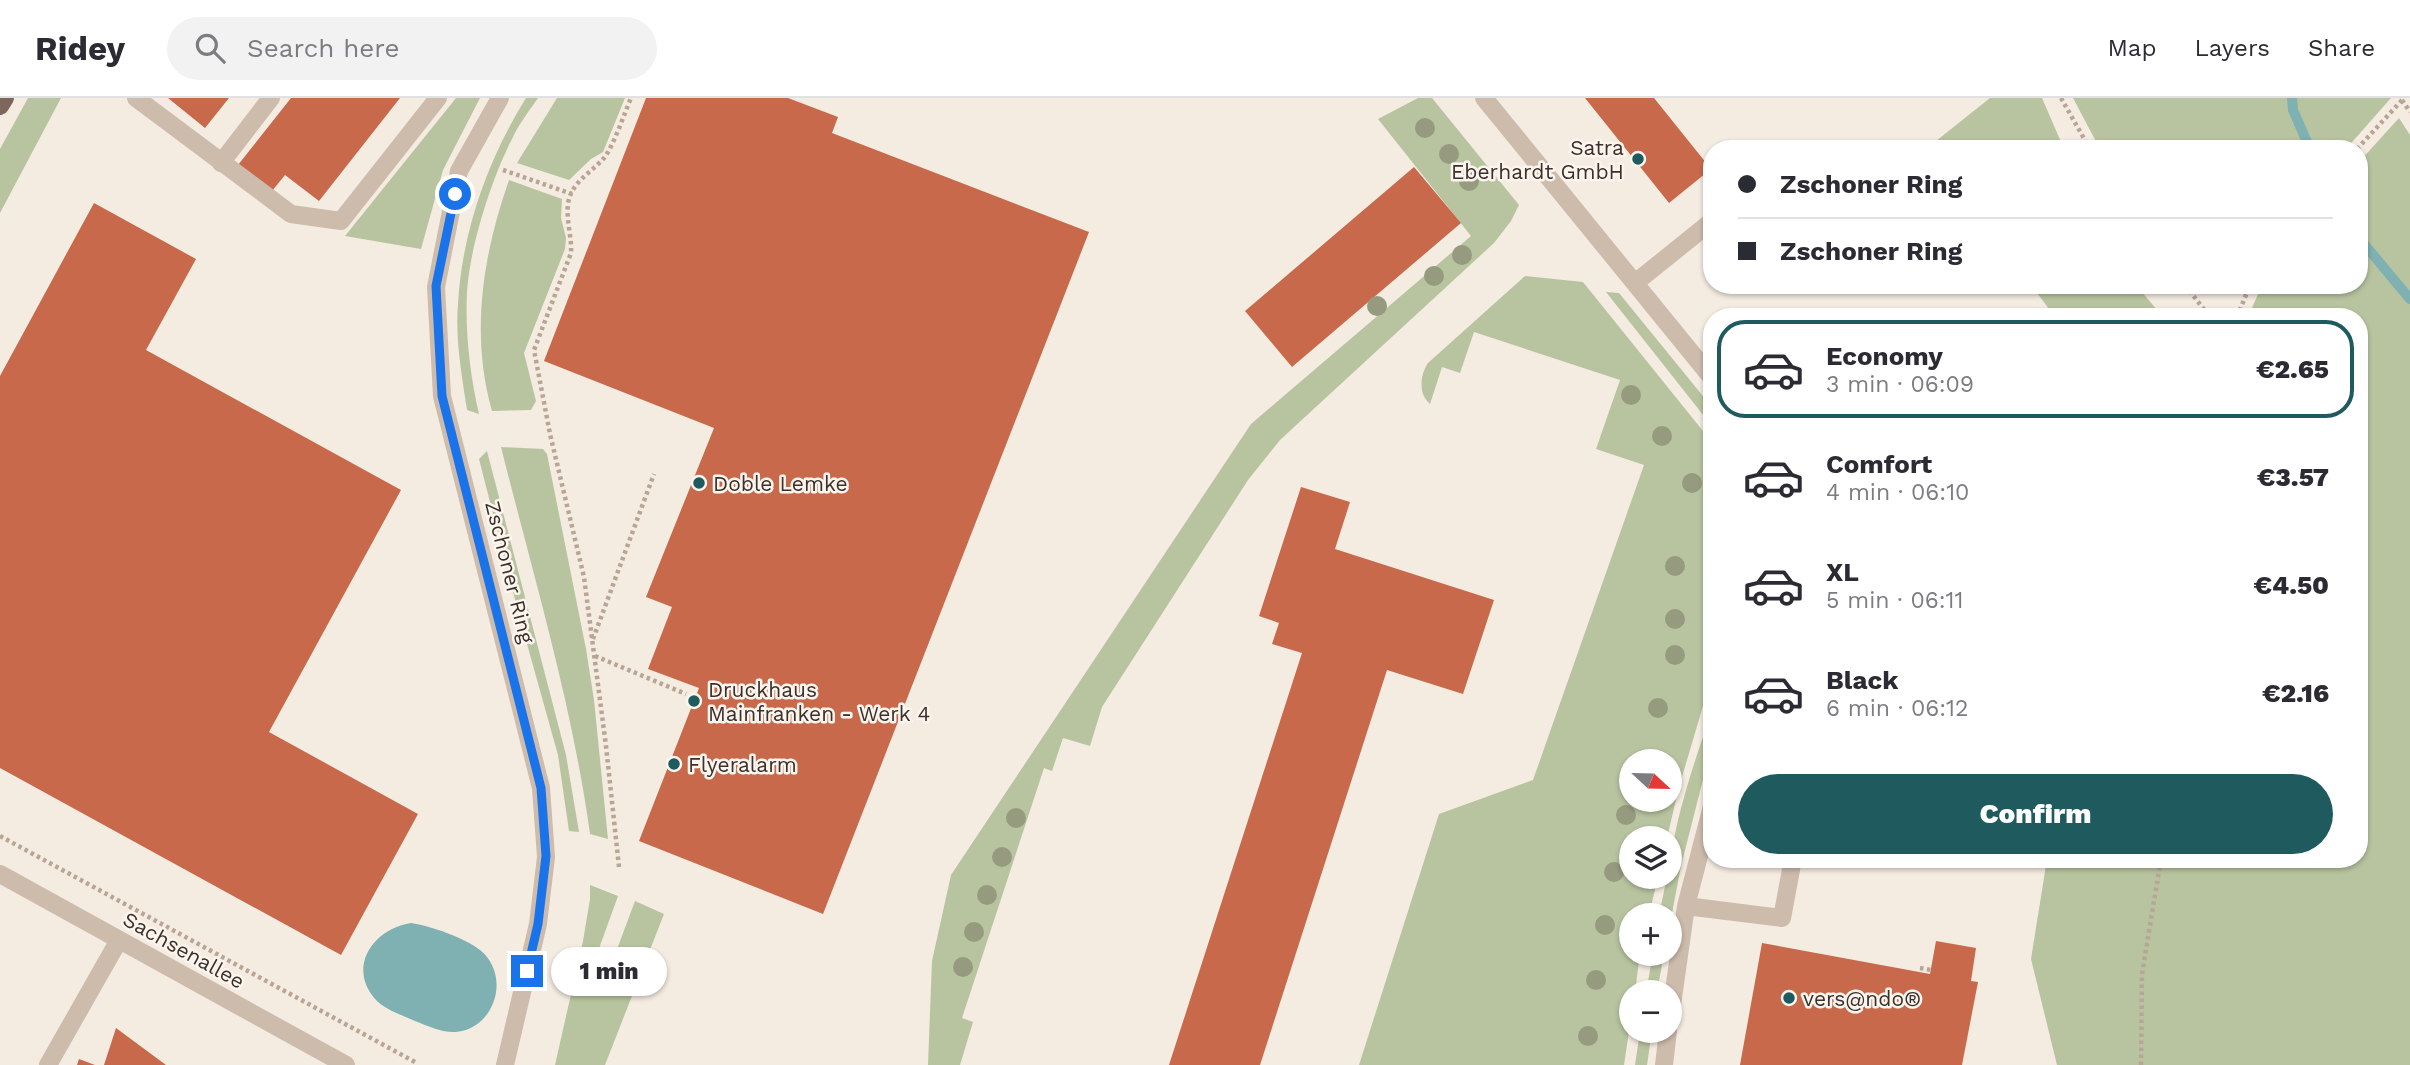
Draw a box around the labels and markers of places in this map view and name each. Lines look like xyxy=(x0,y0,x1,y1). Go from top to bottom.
place label: Satra Eberhardt GmbH xyxy=(1451,135,1624,184)
marker: Satra Eberhardt GmbH xyxy=(1630,151,1646,167)
place label: Doble Lemke xyxy=(713,471,848,496)
marker: Doble Lemke xyxy=(691,475,707,491)
place label: Druckhaus Mainfranken - Werk 4 xyxy=(708,677,930,726)
marker: Druckhaus Mainfranken - Werk 4 xyxy=(686,693,702,709)
place label: Flyeralarm xyxy=(688,752,797,777)
marker: Flyeralarm xyxy=(666,756,682,772)
place label: vers@ndo® xyxy=(1803,986,1921,1011)
marker: vers@ndo® xyxy=(1781,990,1797,1006)

